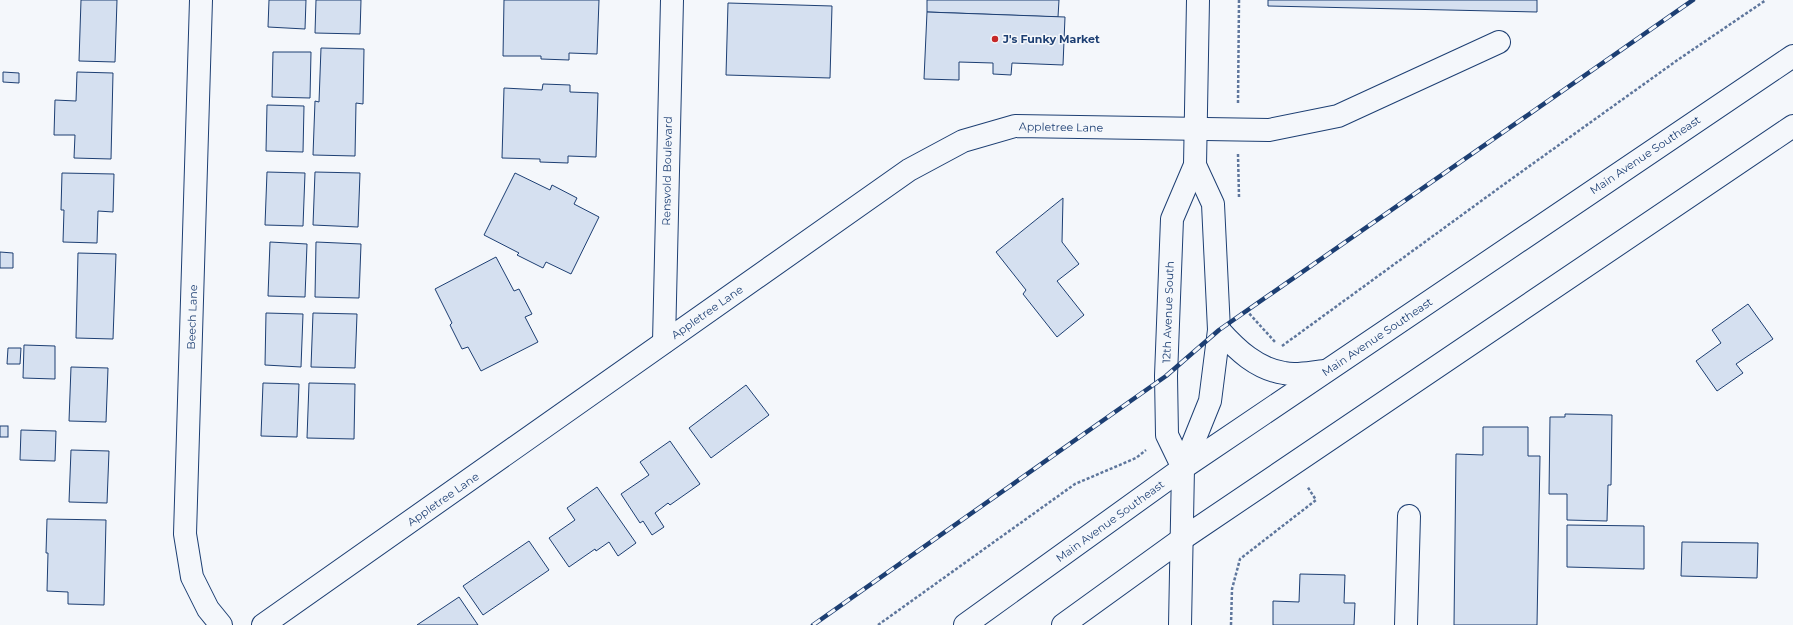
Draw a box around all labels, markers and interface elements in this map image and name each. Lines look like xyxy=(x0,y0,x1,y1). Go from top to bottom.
place label: J's Funky Market xyxy=(1002,32,1100,46)
marker: J's Funky Market xyxy=(990,34,1000,44)
street label: Main Avenue Southeast xyxy=(1587,112,1703,197)
street label: Rensvold Boulevard xyxy=(659,116,675,226)
street label: Appletree Lane xyxy=(1019,119,1104,135)
street label: 12th Avenue South xyxy=(1159,261,1177,363)
street label: Appletree Lane xyxy=(668,282,746,342)
street label: Beech Lane xyxy=(184,284,200,350)
street label: Main Avenue Southeast xyxy=(1319,294,1435,379)
street label: Appletree Lane xyxy=(404,469,482,529)
street label: Main Avenue Southeast xyxy=(1053,477,1167,565)

